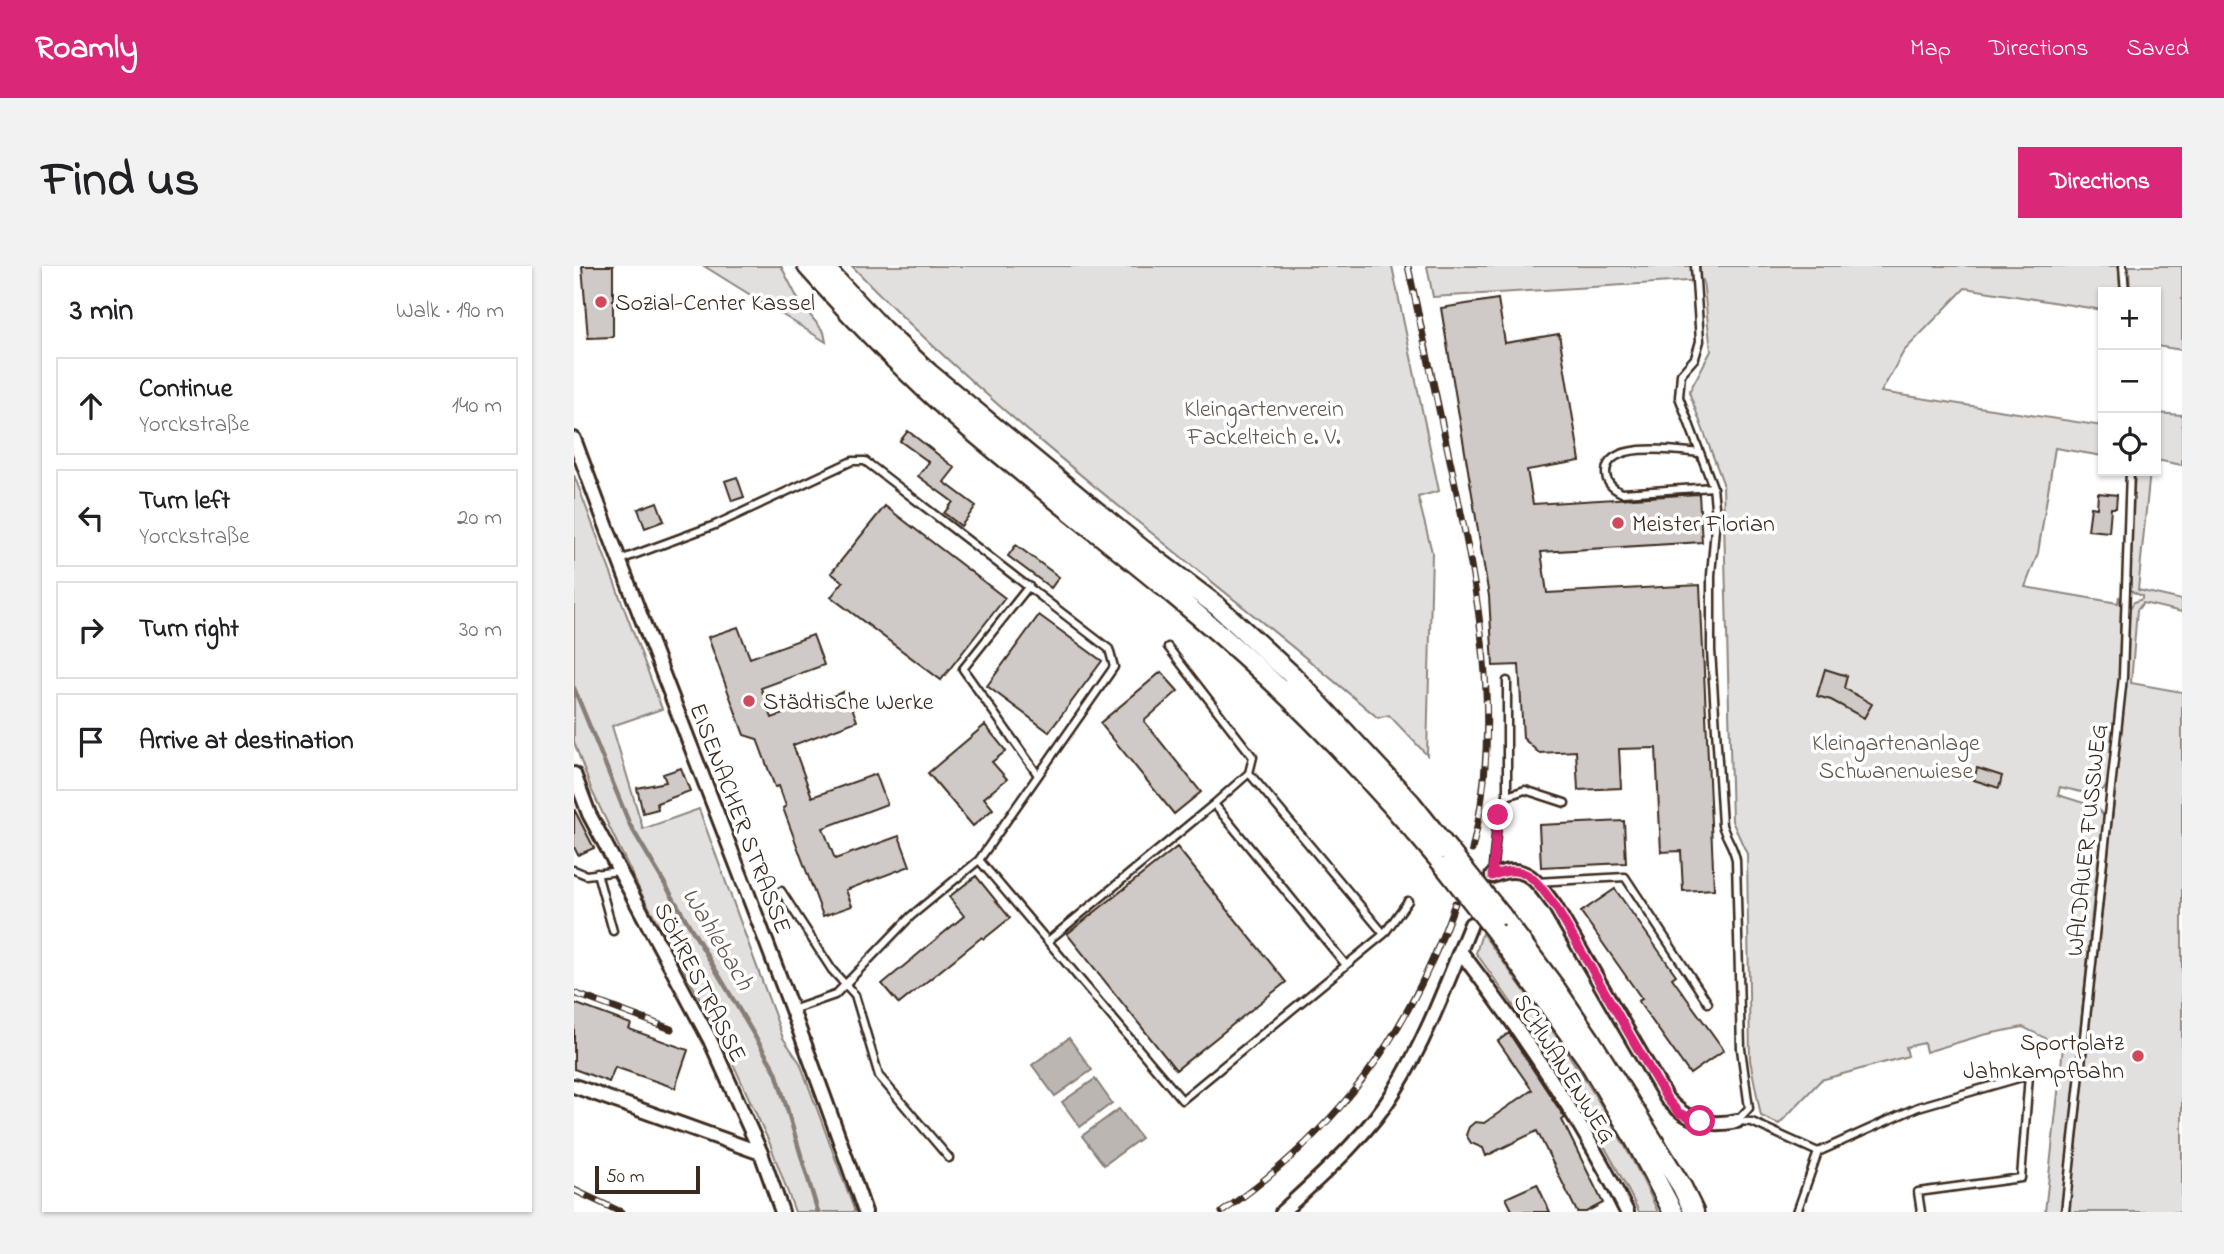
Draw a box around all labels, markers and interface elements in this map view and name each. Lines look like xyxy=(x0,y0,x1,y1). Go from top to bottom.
text: Roamly xyxy=(35,25,138,73)
text: Map xyxy=(1910,32,1951,67)
text: Directions xyxy=(1989,32,2088,67)
text: Saved xyxy=(2126,32,2189,67)
text: Find us xyxy=(42,146,199,218)
button: Directions xyxy=(2018,147,2182,218)
place label: Sozial-Center Kassel xyxy=(615,287,815,322)
map controls xyxy=(2098,287,2161,476)
button: + xyxy=(2098,287,2161,350)
text: 3 min xyxy=(70,290,133,334)
marker: Sozial-Center Kassel xyxy=(593,294,609,310)
text: Walk · 190 m xyxy=(396,295,504,328)
button: − xyxy=(2098,350,2161,413)
text: Continue xyxy=(139,371,232,409)
icon: ahead xyxy=(72,387,110,425)
text: 140 m xyxy=(452,390,502,423)
park label: Kleingartenverein Fackelteich e. V. xyxy=(1184,393,1344,456)
text: Yorckstraße xyxy=(139,409,250,442)
button: locate xyxy=(2098,413,2161,476)
text: Turn left xyxy=(139,483,230,521)
icon: left xyxy=(72,499,110,537)
text: 20 m xyxy=(457,502,502,535)
place label: Meister Florian xyxy=(1632,508,1775,543)
marker: Meister Florian xyxy=(1610,515,1626,531)
text: Yorckstraße xyxy=(139,521,250,554)
icon: right xyxy=(72,611,110,649)
text: Turn right xyxy=(139,611,239,649)
text: 30 m xyxy=(459,614,502,647)
place label: Städtische Werke xyxy=(763,686,934,721)
marker: Städtische Werke xyxy=(741,693,757,709)
street label: EISENACHER STRASSE xyxy=(678,698,799,939)
street label: WALDAUER FUSSWEG xyxy=(2059,722,2118,958)
icon: arrive xyxy=(72,723,110,761)
text: Arrive at destination xyxy=(139,723,354,761)
park label: Kleingartenanlage Schwanenwiese xyxy=(1812,727,1980,790)
route end xyxy=(1482,799,1513,830)
water label: Wahlebach xyxy=(671,881,762,999)
street label: SÖHRESTRASSE xyxy=(643,897,754,1069)
street label: SCHWANENWEG xyxy=(1503,988,1623,1151)
place label: Sportplatz Jahnkampfbahn xyxy=(1963,1027,2125,1090)
marker: Sportplatz Jahnkampfbahn xyxy=(2130,1048,2146,1064)
route start xyxy=(1684,1105,1715,1136)
scale bar xyxy=(595,1163,700,1195)
text: 50 m xyxy=(606,1164,645,1191)

